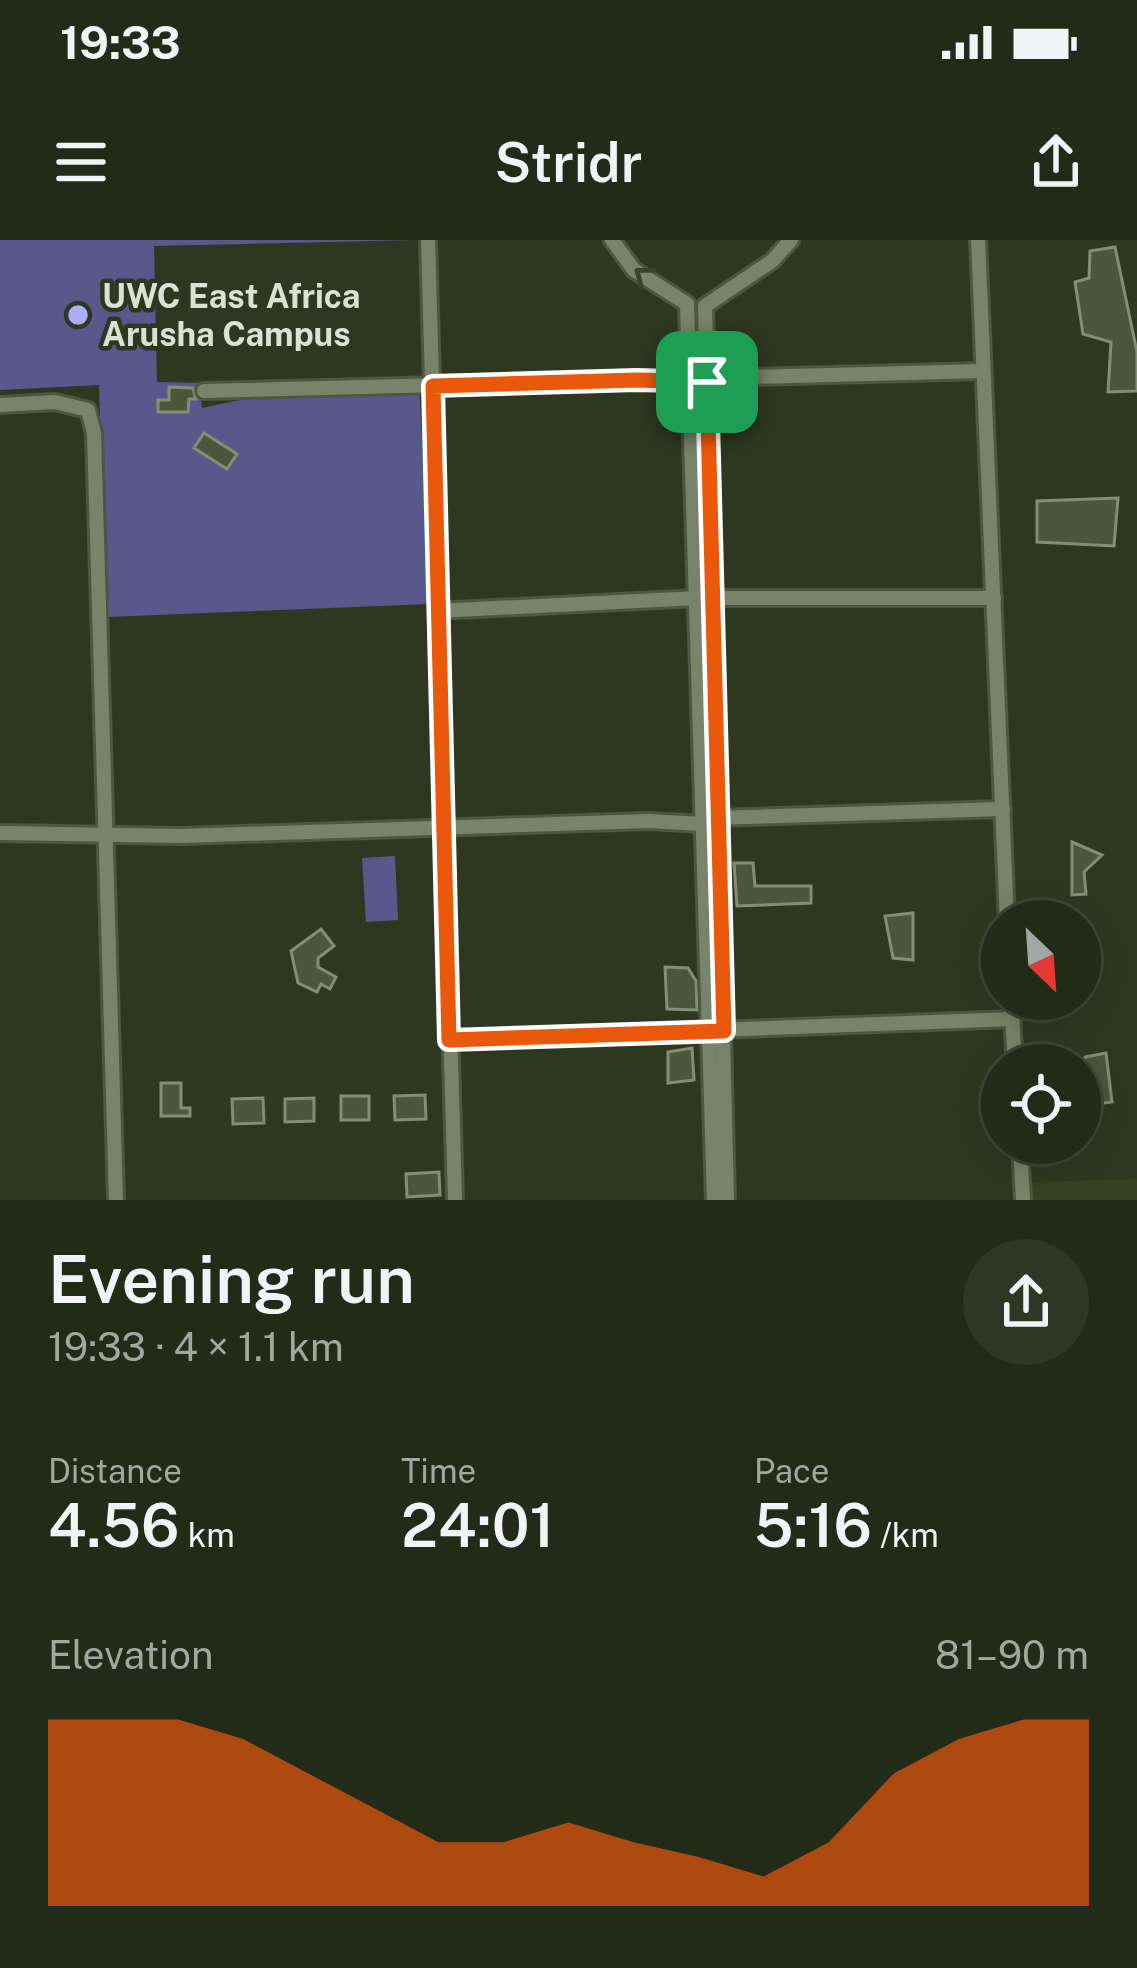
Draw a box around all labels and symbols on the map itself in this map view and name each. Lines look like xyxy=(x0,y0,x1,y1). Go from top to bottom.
one-way arrow xyxy=(634,268,656,289)
place label: UWC East Africa Arusha Campus xyxy=(102,277,361,353)
marker: UWC East Africa Arusha Campus xyxy=(65,302,91,328)
pin xyxy=(656,331,758,433)
north arrow xyxy=(981,900,1101,1020)

